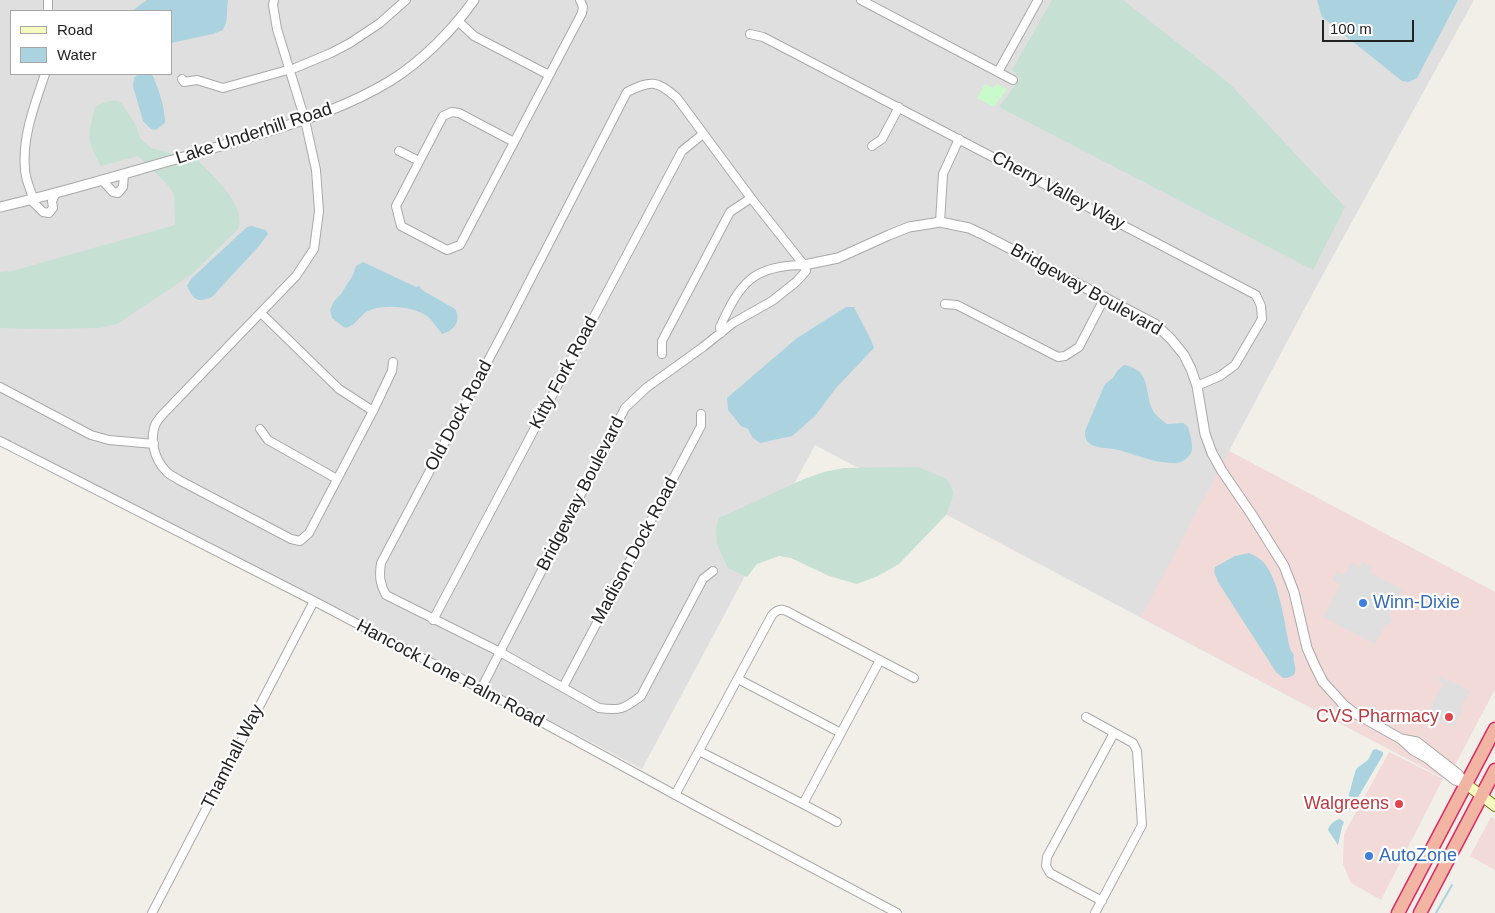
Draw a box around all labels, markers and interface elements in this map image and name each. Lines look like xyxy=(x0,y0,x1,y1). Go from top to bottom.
legend xyxy=(10,10,172,75)
scale bar xyxy=(1325,10,1418,42)
text: 100 m xyxy=(1330,20,1372,37)
text: Road xyxy=(57,21,93,38)
text: Water xyxy=(57,46,96,63)
street label: Lake Underhill Road xyxy=(173,99,335,169)
street label: Cherry Valley Way xyxy=(988,147,1128,235)
street label: Bridgeway Boulevard xyxy=(1006,239,1166,341)
street label: Kitty Fork Road xyxy=(525,313,603,433)
street label: Old Dock Road xyxy=(421,357,497,475)
street label: Bridgeway Boulevard xyxy=(533,413,629,575)
street label: Madison Dock Road xyxy=(587,474,683,628)
place label: Winn-Dixie xyxy=(1373,592,1460,614)
marker: Winn-Dixie xyxy=(1357,597,1369,609)
street label: Hancock Lone Palm Road xyxy=(353,615,547,733)
street label: Thamhall Way xyxy=(197,701,269,813)
place label: CVS Pharmacy xyxy=(1316,706,1439,728)
marker: CVS Pharmacy xyxy=(1443,711,1455,723)
place label: Walgreens xyxy=(1304,793,1389,815)
marker: Walgreens xyxy=(1393,798,1405,810)
place label: AutoZone xyxy=(1379,845,1457,867)
marker: AutoZone xyxy=(1363,850,1375,862)

